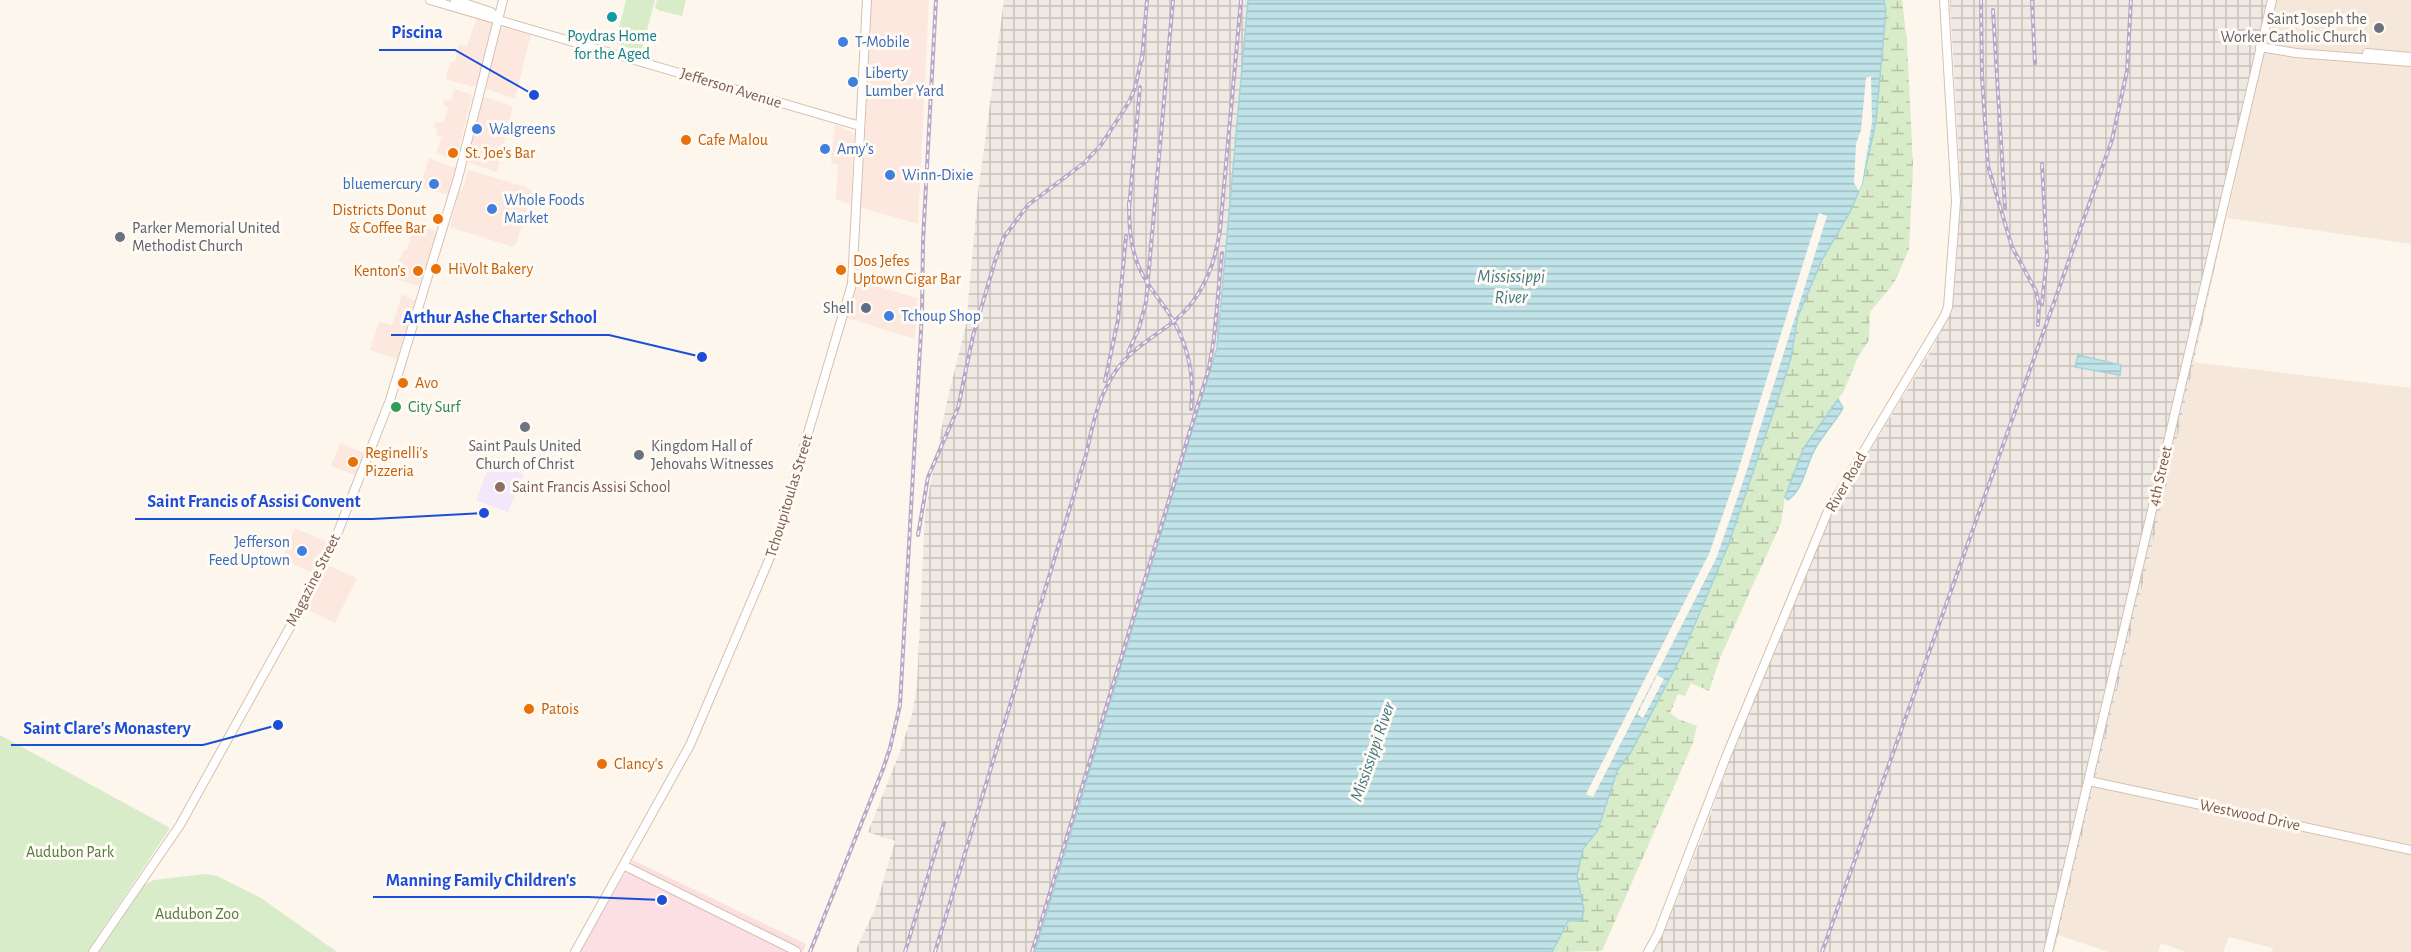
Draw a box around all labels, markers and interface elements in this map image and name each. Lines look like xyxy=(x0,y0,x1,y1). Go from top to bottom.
marker: Poydras Home for the Aged xyxy=(605,10,619,24)
place label: Saint Joseph the Worker Catholic Church xyxy=(2220,11,2367,45)
callout: Piscina xyxy=(379,14,455,50)
marker: Saint Joseph the Worker Catholic Church xyxy=(2372,21,2386,35)
text: Piscina xyxy=(391,24,443,42)
place label: Poydras Home for the Aged xyxy=(567,28,657,62)
place label: T-Mobile xyxy=(855,34,910,50)
marker: T-Mobile xyxy=(836,35,850,49)
street label: Jefferson Avenue xyxy=(678,65,784,111)
place label: Liberty Lumber Yard xyxy=(865,65,944,99)
marker: Liberty Lumber Yard xyxy=(846,75,860,89)
place label: Walgreens xyxy=(489,121,556,137)
marker: Walgreens xyxy=(470,122,484,136)
place label: Cafe Malou xyxy=(698,132,768,148)
marker: Cafe Malou xyxy=(679,133,693,147)
place label: Amy's xyxy=(837,141,874,158)
marker: Amy's xyxy=(818,142,832,156)
place label: St. Joe's Bar xyxy=(465,145,536,161)
marker: St. Joe's Bar xyxy=(446,146,460,160)
place label: Winn-Dixie xyxy=(902,167,973,183)
marker: Winn-Dixie xyxy=(883,168,897,182)
place label: bluemercury xyxy=(343,176,422,193)
marker: bluemercury xyxy=(427,177,441,191)
place label: Whole Foods Market xyxy=(504,192,585,226)
place label: Districts Donut & Coffee Bar xyxy=(332,202,427,236)
marker: Whole Foods Market xyxy=(485,202,499,216)
marker: Districts Donut & Coffee Bar xyxy=(431,212,445,226)
place label: Parker Memorial United Methodist Church xyxy=(132,220,280,254)
marker: Parker Memorial United Methodist Church xyxy=(113,230,127,244)
place label: Dos Jefes Uptown Cigar Bar xyxy=(853,253,962,287)
place label: HiVolt Bakery xyxy=(448,261,533,278)
marker: HiVolt Bakery xyxy=(429,262,443,276)
place label: Kenton's xyxy=(354,263,406,279)
marker: Dos Jefes Uptown Cigar Bar xyxy=(834,263,848,277)
marker: Kenton's xyxy=(411,264,425,278)
water label: Mississippi River xyxy=(1477,268,1545,307)
callout: Arthur Ashe Charter School xyxy=(391,299,609,335)
place label: Shell xyxy=(823,300,854,316)
marker: Shell xyxy=(859,301,873,315)
place label: Tchoup Shop xyxy=(901,308,981,324)
text: Arthur Ashe Charter School xyxy=(403,309,597,327)
marker: Tchoup Shop xyxy=(882,309,896,323)
place label: Avo xyxy=(415,375,438,391)
marker: Avo xyxy=(396,376,410,390)
place label: City Surf xyxy=(408,399,461,416)
marker: City Surf xyxy=(389,400,403,414)
marker: Saint Pauls United Church of Christ xyxy=(518,420,532,434)
street label: Tchoupitoulas Street xyxy=(763,433,815,559)
place label: Saint Pauls United Church of Christ xyxy=(469,438,581,472)
place label: Kingdom Hall of Jehovahs Witnesses xyxy=(651,438,774,472)
street label: 4th Street xyxy=(2145,444,2175,508)
place label: Reginelli's Pizzeria xyxy=(365,445,428,479)
marker: Kingdom Hall of Jehovahs Witnesses xyxy=(632,448,646,462)
street label: River Road xyxy=(1822,449,1870,515)
marker: Reginelli's Pizzeria xyxy=(346,455,360,469)
place label: Saint Francis Assisi School xyxy=(512,479,671,495)
marker: Saint Francis Assisi School xyxy=(493,480,507,494)
callout: Saint Francis of Assisi Convent xyxy=(135,483,372,519)
text: Saint Francis of Assisi Convent xyxy=(147,493,361,511)
street label: Magazine Street xyxy=(283,531,343,629)
place label: Jefferson Feed Uptown xyxy=(209,534,290,568)
marker: Jefferson Feed Uptown xyxy=(295,544,309,558)
water label: Mississippi River xyxy=(1348,699,1399,804)
place label: Patois xyxy=(541,701,579,717)
marker: Patois xyxy=(522,702,536,716)
callout: Saint Clare's Monastery xyxy=(11,709,203,745)
text: Saint Clare's Monastery xyxy=(23,720,192,738)
place label: Clancy's xyxy=(614,756,663,773)
marker: Clancy's xyxy=(595,757,609,771)
street label: Westwood Drive xyxy=(2198,797,2302,833)
park label: Audubon Park xyxy=(26,844,115,860)
callout: Manning Family Children's xyxy=(373,861,588,897)
text: Manning Family Children's xyxy=(386,872,576,890)
park label: Audubon Zoo xyxy=(155,906,239,922)

